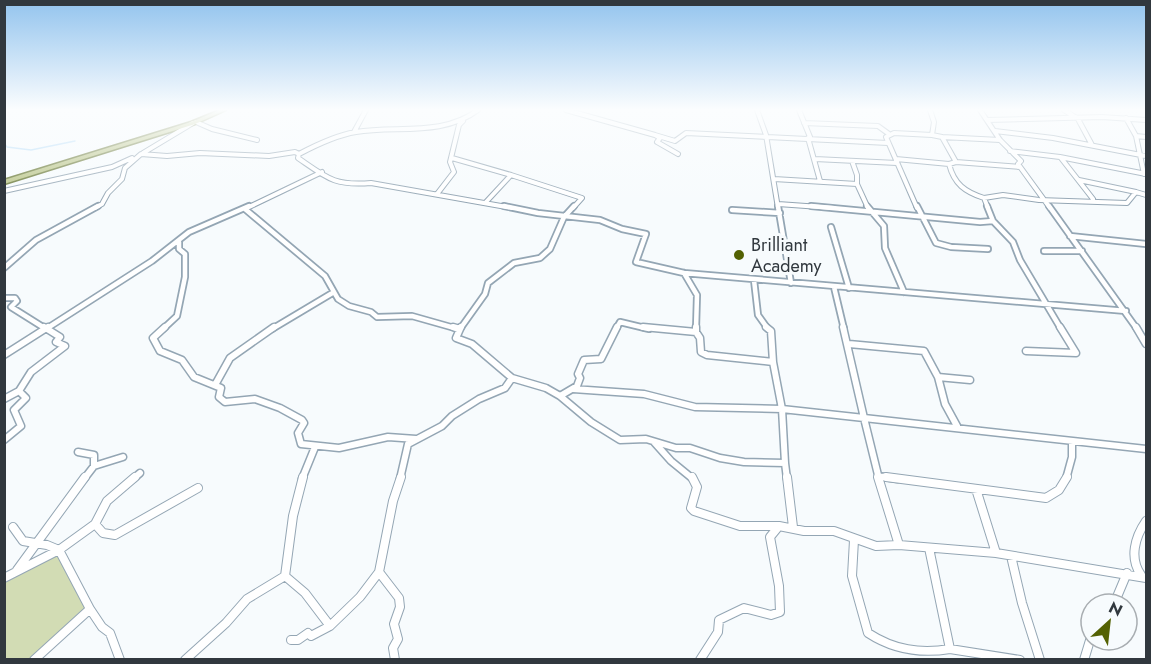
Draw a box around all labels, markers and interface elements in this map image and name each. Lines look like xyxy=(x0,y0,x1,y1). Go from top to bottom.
place label: Brilliant Academy xyxy=(751,232,822,279)
marker: Brilliant Academy xyxy=(732,248,746,262)
north arrow xyxy=(1079,592,1139,652)
text: N xyxy=(1105,596,1126,622)

